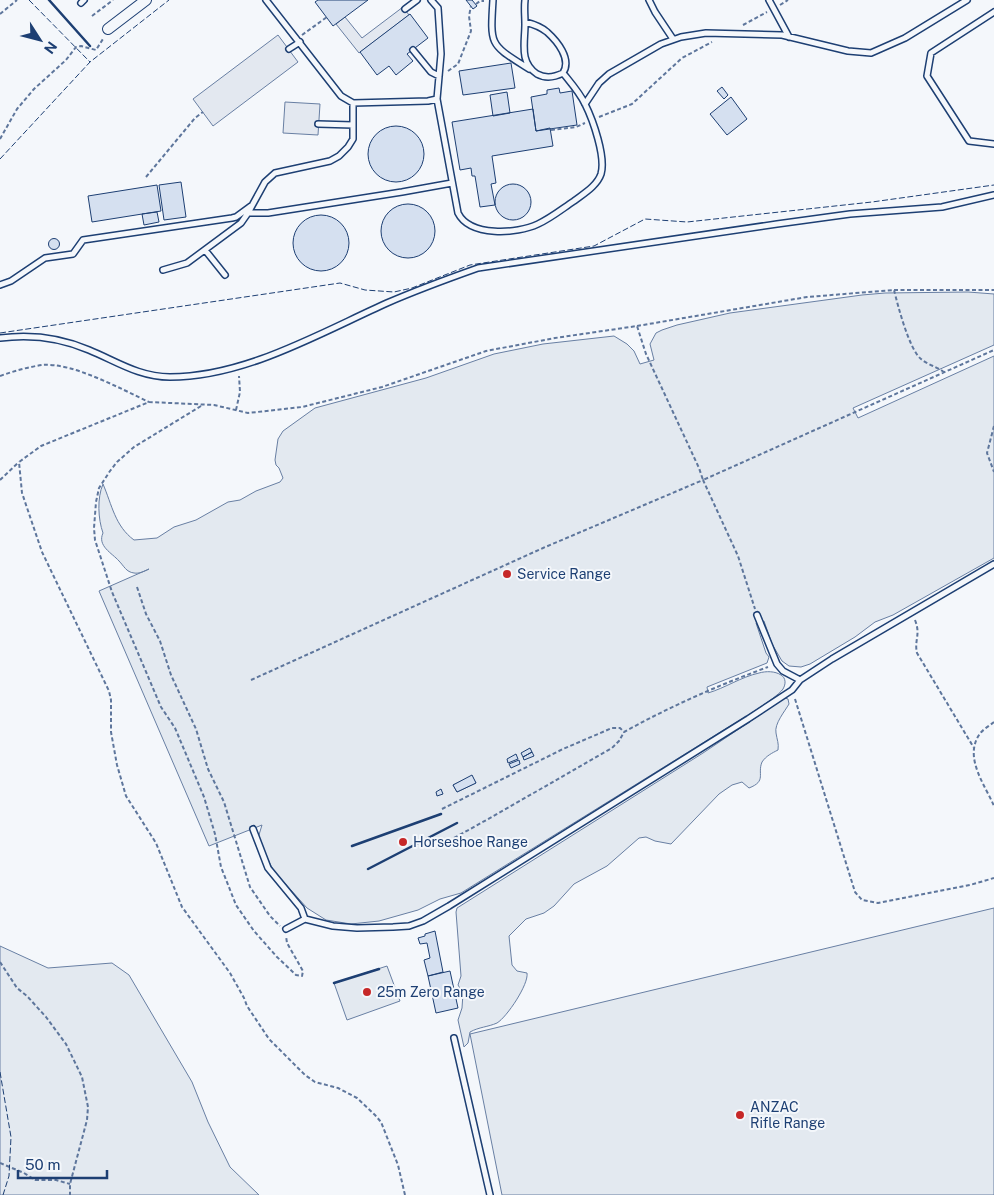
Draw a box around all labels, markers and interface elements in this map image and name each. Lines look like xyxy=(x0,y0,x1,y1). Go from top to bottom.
north arrow xyxy=(15,15,65,65)
text: N xyxy=(41,39,60,57)
place label: Service Range xyxy=(517,566,611,582)
marker: Service Range xyxy=(501,568,513,580)
place label: Horseshoe Range xyxy=(413,834,528,850)
marker: Horseshoe Range xyxy=(397,836,409,848)
place label: 25m Zero Range xyxy=(377,984,485,1000)
marker: 25m Zero Range xyxy=(361,986,373,998)
place label: ANZAC Rifle Range xyxy=(750,1099,825,1131)
marker: ANZAC Rifle Range xyxy=(734,1109,746,1121)
scale bar xyxy=(18,1148,106,1180)
text: 50 m xyxy=(25,1156,60,1173)

